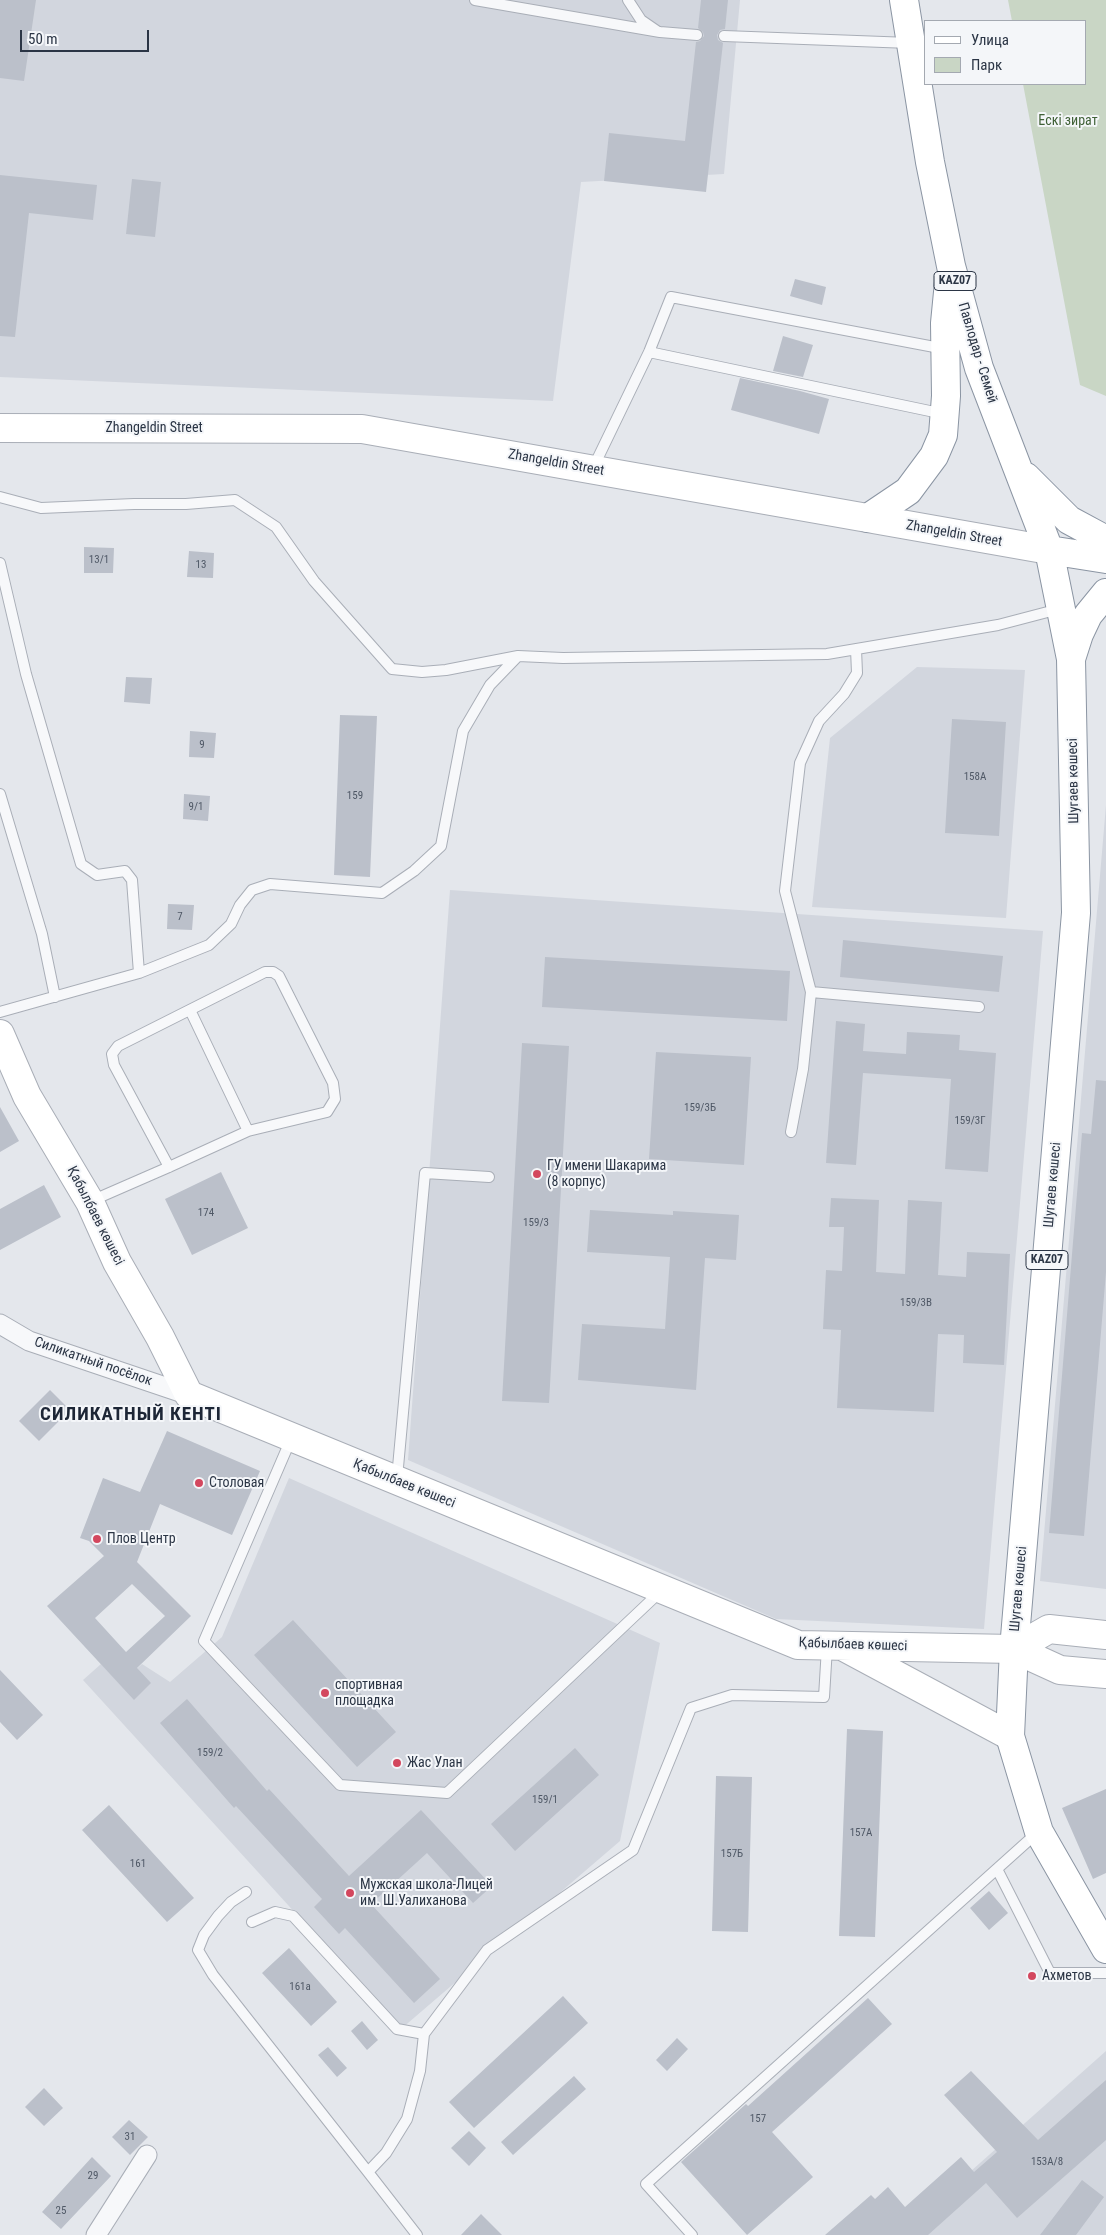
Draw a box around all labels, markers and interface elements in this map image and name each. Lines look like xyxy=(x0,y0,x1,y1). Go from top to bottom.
scale bar xyxy=(22,20,151,52)
legend xyxy=(924,20,1086,85)
text: 50 m xyxy=(28,30,58,48)
text: Улица xyxy=(971,31,1009,49)
text: Парк xyxy=(971,56,1002,74)
park label: Ескі зират xyxy=(1038,113,1098,129)
road number: KAZ07 xyxy=(934,272,976,290)
street label: Павлодар - Семей xyxy=(954,301,1000,405)
street label: Zhangeldin Street xyxy=(105,420,203,436)
street label: Zhangeldin Street xyxy=(507,446,605,480)
street label: Zhangeldin Street xyxy=(905,517,1003,551)
house number: 13/1 xyxy=(89,553,109,567)
house number: 13 xyxy=(196,558,206,572)
house number: 9 xyxy=(199,738,205,752)
street label: Шугаев көшесі xyxy=(1065,738,1083,824)
house number: 158А xyxy=(964,770,986,784)
house number: 159 xyxy=(347,789,363,803)
house number: 9/1 xyxy=(189,800,203,814)
house number: 7 xyxy=(177,910,183,924)
house number: 159/3Б xyxy=(684,1101,716,1115)
house number: 159/3Г xyxy=(954,1114,986,1128)
street label: Шугаев көшесі xyxy=(1041,1142,1065,1228)
place label: ГУ имени Шакарима (8 корпус) xyxy=(547,1158,666,1190)
street label: Қабылбаев көшесі xyxy=(63,1164,127,1268)
marker: ГУ имени Шакарима (8 корпус) xyxy=(531,1168,543,1180)
house number: 174 xyxy=(198,1206,214,1220)
house number: 159/3 xyxy=(523,1216,549,1230)
road number: KAZ07 xyxy=(1026,1250,1068,1270)
house number: 159/3В xyxy=(900,1296,932,1310)
street label: Силикатный посёлок xyxy=(32,1334,154,1390)
district label: СИЛИКАТНЫЙ КЕНТІ xyxy=(38,1404,224,1426)
street label: Қабылбаев көшесі xyxy=(350,1456,458,1512)
place label: Столовая xyxy=(209,1475,264,1491)
marker: Столовая xyxy=(193,1477,205,1489)
place label: Плов Центр xyxy=(107,1531,176,1547)
marker: Плов Центр xyxy=(91,1533,103,1545)
street label: Шугаев көшесі xyxy=(1007,1546,1031,1632)
street label: Қабылбаев көшесі xyxy=(798,1635,908,1655)
place label: спортивная площадка xyxy=(335,1677,403,1710)
marker: спортивная площадка xyxy=(319,1687,331,1699)
house number: 159/2 xyxy=(197,1746,223,1760)
place label: Жас Улан xyxy=(407,1755,463,1771)
marker: Жас Улан xyxy=(391,1757,403,1769)
house number: 159/1 xyxy=(532,1793,558,1807)
house number: 157А xyxy=(850,1826,872,1840)
house number: 157Б xyxy=(721,1847,743,1861)
house number: 161 xyxy=(130,1857,146,1871)
place label: Мужская школа-Лицей им. Ш.Уалиханова xyxy=(360,1877,493,1910)
marker: Мужская школа-Лицей им. Ш.Уалиханова xyxy=(344,1887,356,1899)
place label: Ахметов xyxy=(1042,1968,1091,1984)
marker: Ахметов xyxy=(1026,1970,1038,1982)
house number: 161а xyxy=(289,1980,311,1994)
house number: 157 xyxy=(750,2112,766,2126)
house number: 31 xyxy=(125,2130,135,2144)
house number: 153A/8 xyxy=(1031,2155,1063,2169)
house number: 29 xyxy=(88,2169,98,2183)
house number: 25 xyxy=(56,2204,66,2218)

